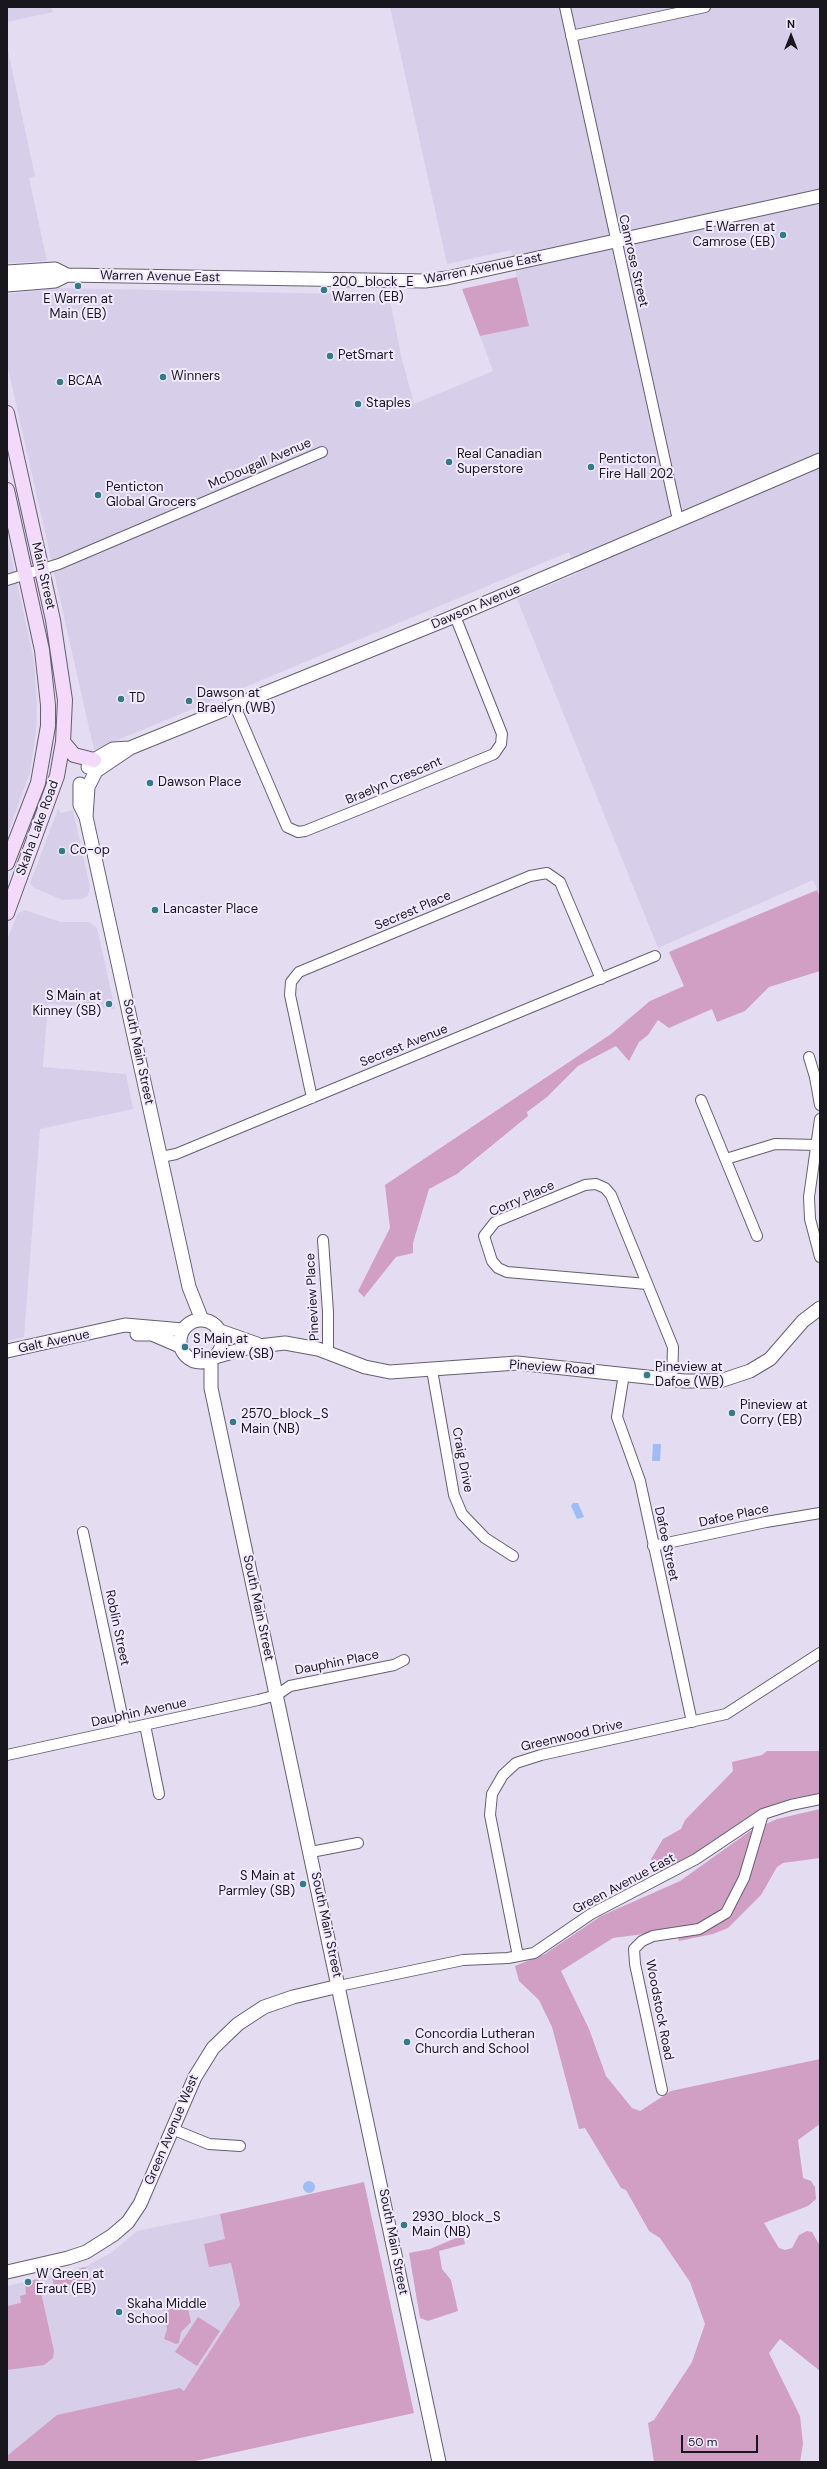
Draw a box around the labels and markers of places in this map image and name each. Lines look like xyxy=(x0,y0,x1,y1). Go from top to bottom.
place label: E Warren at Camrose (EB) xyxy=(693,220,775,251)
marker: E Warren at Camrose (EB) xyxy=(778,230,788,240)
place label: 200_block_E Warren (EB) xyxy=(332,275,414,306)
marker: E Warren at Main (EB) xyxy=(73,281,83,291)
marker: 200_block_E Warren (EB) xyxy=(319,285,329,295)
place label: E Warren at Main (EB) xyxy=(43,292,113,323)
place label: PetSmart xyxy=(338,348,394,364)
marker: PetSmart xyxy=(325,351,335,361)
place label: Winners xyxy=(171,369,220,385)
marker: Winners xyxy=(158,372,168,382)
place label: BCAA xyxy=(68,374,102,390)
marker: BCAA xyxy=(55,377,65,387)
place label: Staples xyxy=(366,396,411,412)
marker: Staples xyxy=(353,399,363,409)
place label: Real Canadian Superstore xyxy=(457,447,542,478)
place label: Penticton Fire Hall 202 xyxy=(599,452,673,483)
marker: Real Canadian Superstore xyxy=(444,457,454,467)
marker: Penticton Fire Hall 202 xyxy=(586,462,596,472)
place label: Penticton Global Grocers xyxy=(106,480,196,511)
marker: Penticton Global Grocers xyxy=(93,490,103,500)
place label: Dawson at Braelyn (WB) xyxy=(197,686,275,717)
place label: TD xyxy=(129,691,145,707)
marker: TD xyxy=(116,694,126,704)
marker: Dawson at Braelyn (WB) xyxy=(184,696,194,706)
place label: Dawson Place xyxy=(158,775,241,791)
marker: Dawson Place xyxy=(145,778,155,788)
place label: Co-op xyxy=(70,843,110,859)
marker: Co-op xyxy=(57,846,67,856)
place label: Lancaster Place xyxy=(163,902,258,918)
marker: Lancaster Place xyxy=(150,905,160,915)
place label: S Main at Kinney (SB) xyxy=(32,989,101,1020)
marker: S Main at Kinney (SB) xyxy=(104,999,114,1009)
place label: S Main at Pineview (SB) xyxy=(193,1332,274,1363)
marker: S Main at Pineview (SB) xyxy=(180,1342,190,1352)
place label: Pineview at Dafoe (WB) xyxy=(655,1360,724,1391)
marker: Pineview at Dafoe (WB) xyxy=(642,1370,652,1380)
place label: Pineview at Corry (EB) xyxy=(740,1398,808,1429)
place label: 2570_block_S Main (NB) xyxy=(241,1407,329,1438)
marker: Pineview at Corry (EB) xyxy=(727,1408,737,1418)
marker: 2570_block_S Main (NB) xyxy=(228,1417,238,1427)
place label: S Main at Parmley (SB) xyxy=(219,1869,295,1900)
marker: S Main at Parmley (SB) xyxy=(298,1879,308,1889)
place label: Concordia Lutheran Church and School xyxy=(415,2027,535,2058)
marker: Concordia Lutheran Church and School xyxy=(402,2037,412,2047)
place label: 2930_block_S Main (NB) xyxy=(412,2210,501,2241)
marker: 2930_block_S Main (NB) xyxy=(399,2220,409,2230)
place label: W Green at Eraut (EB) xyxy=(36,2267,104,2298)
marker: W Green at Eraut (EB) xyxy=(23,2277,33,2287)
place label: Skaha Middle School xyxy=(127,2297,207,2328)
marker: Skaha Middle School xyxy=(114,2307,124,2317)

